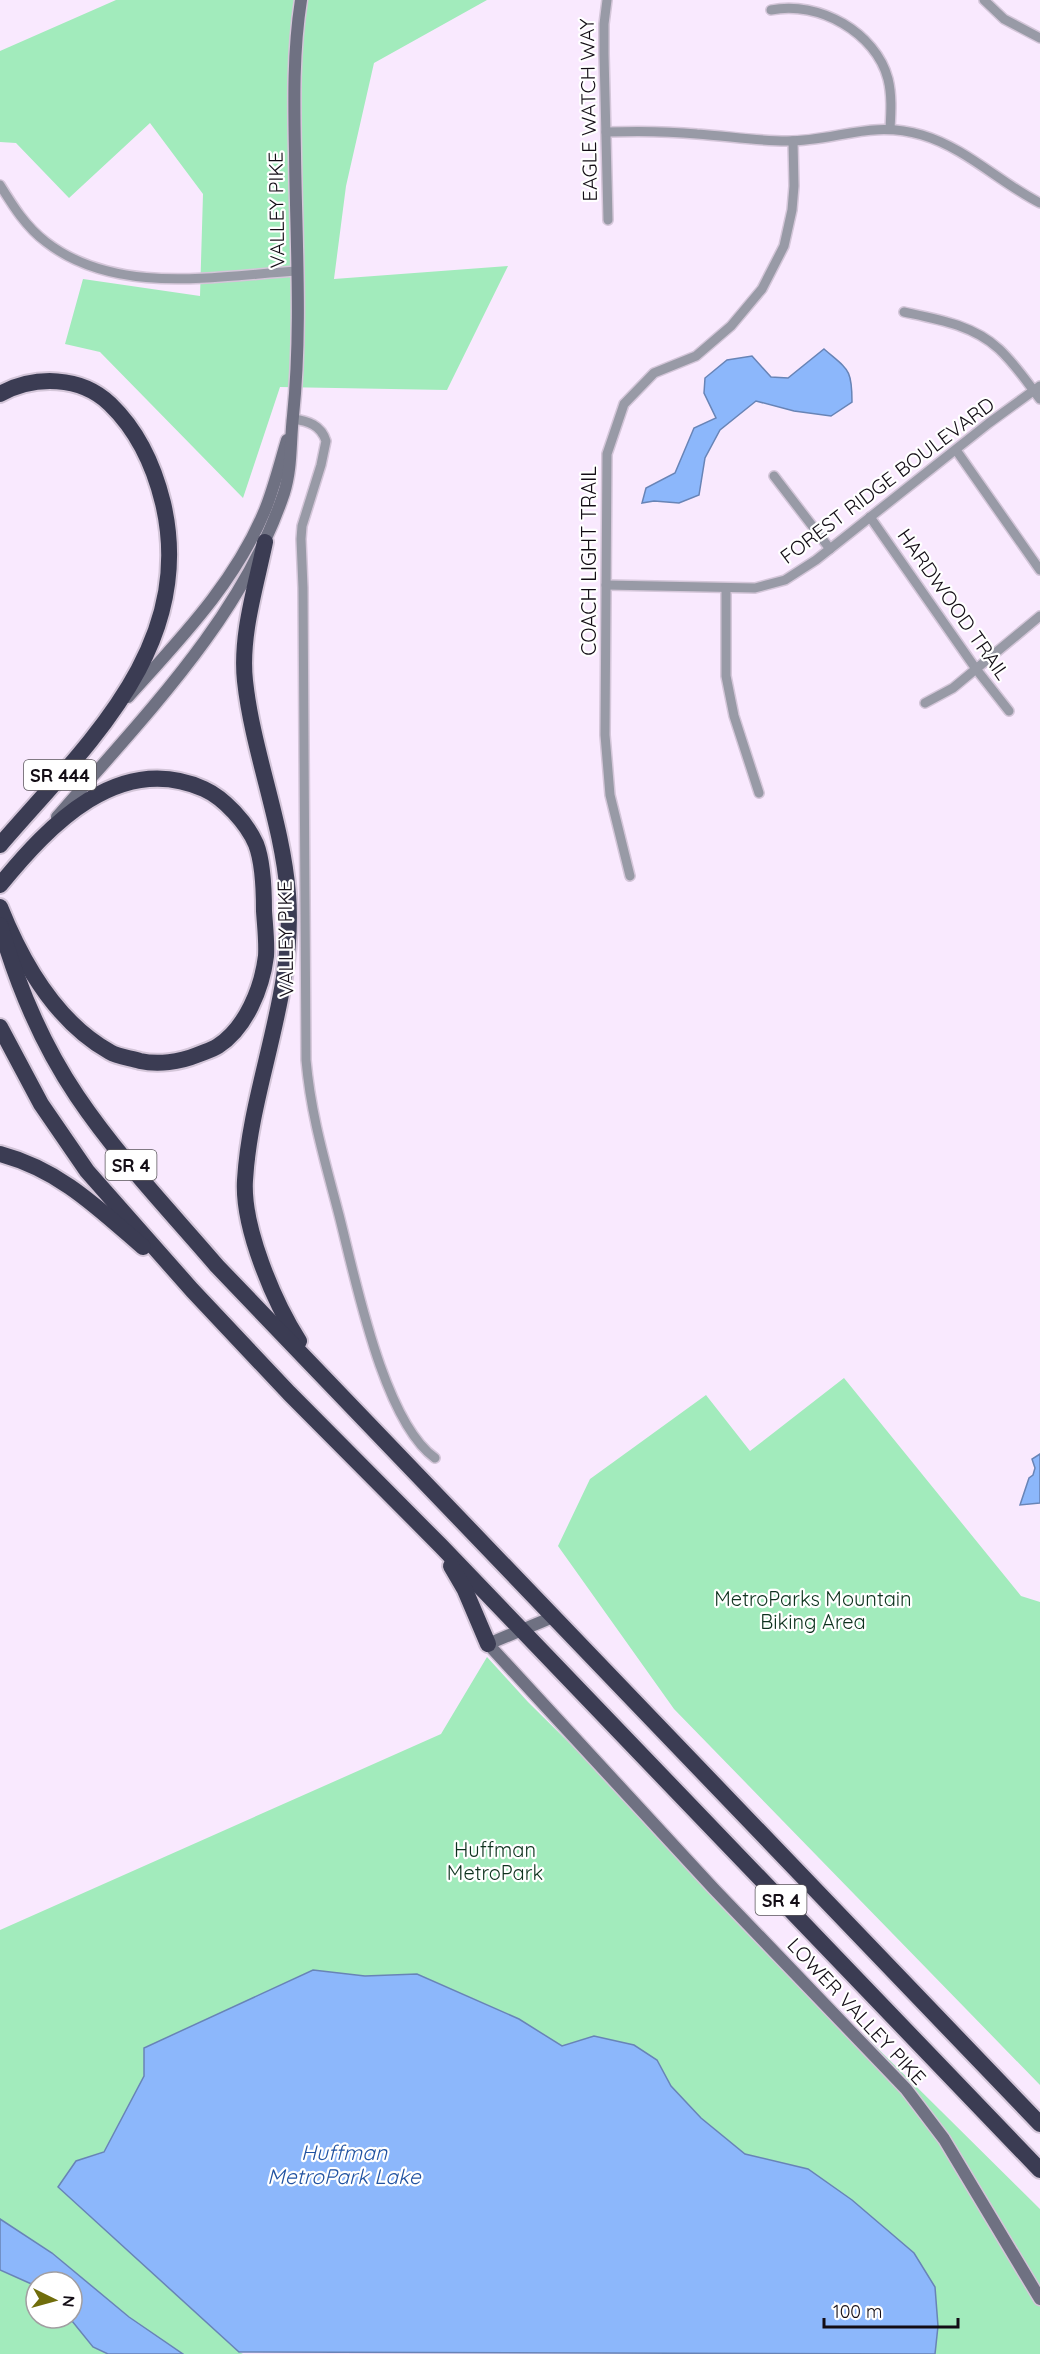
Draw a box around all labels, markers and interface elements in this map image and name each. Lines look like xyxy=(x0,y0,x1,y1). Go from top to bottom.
street label: EAGLE WATCH WAY xyxy=(574,18,602,202)
street label: VALLEY PIKE xyxy=(262,151,290,269)
street label: FOREST RIDGE BOULEVARD xyxy=(775,391,999,569)
street label: COACH LIGHT TRAIL xyxy=(576,466,601,656)
street label: HARDWOOD TRAIL xyxy=(892,524,1016,685)
road number: SR 444 xyxy=(24,760,96,790)
street label: VALLEY PIKE xyxy=(271,880,299,998)
road number: SR 4 xyxy=(106,1150,156,1180)
park label: MetroParks Mountain Biking Area xyxy=(714,1586,912,1634)
park label: Huffman MetroPark xyxy=(447,1837,543,1885)
road number: SR 4 xyxy=(756,1885,806,1915)
street label: LOWER VALLEY PIKE xyxy=(782,1932,932,2090)
water label: Huffman MetroPark Lake xyxy=(267,2139,422,2189)
north arrow xyxy=(24,2270,84,2330)
scale bar xyxy=(824,2291,958,2329)
text: N xyxy=(58,2295,79,2308)
text: 100 m xyxy=(833,2300,882,2323)

